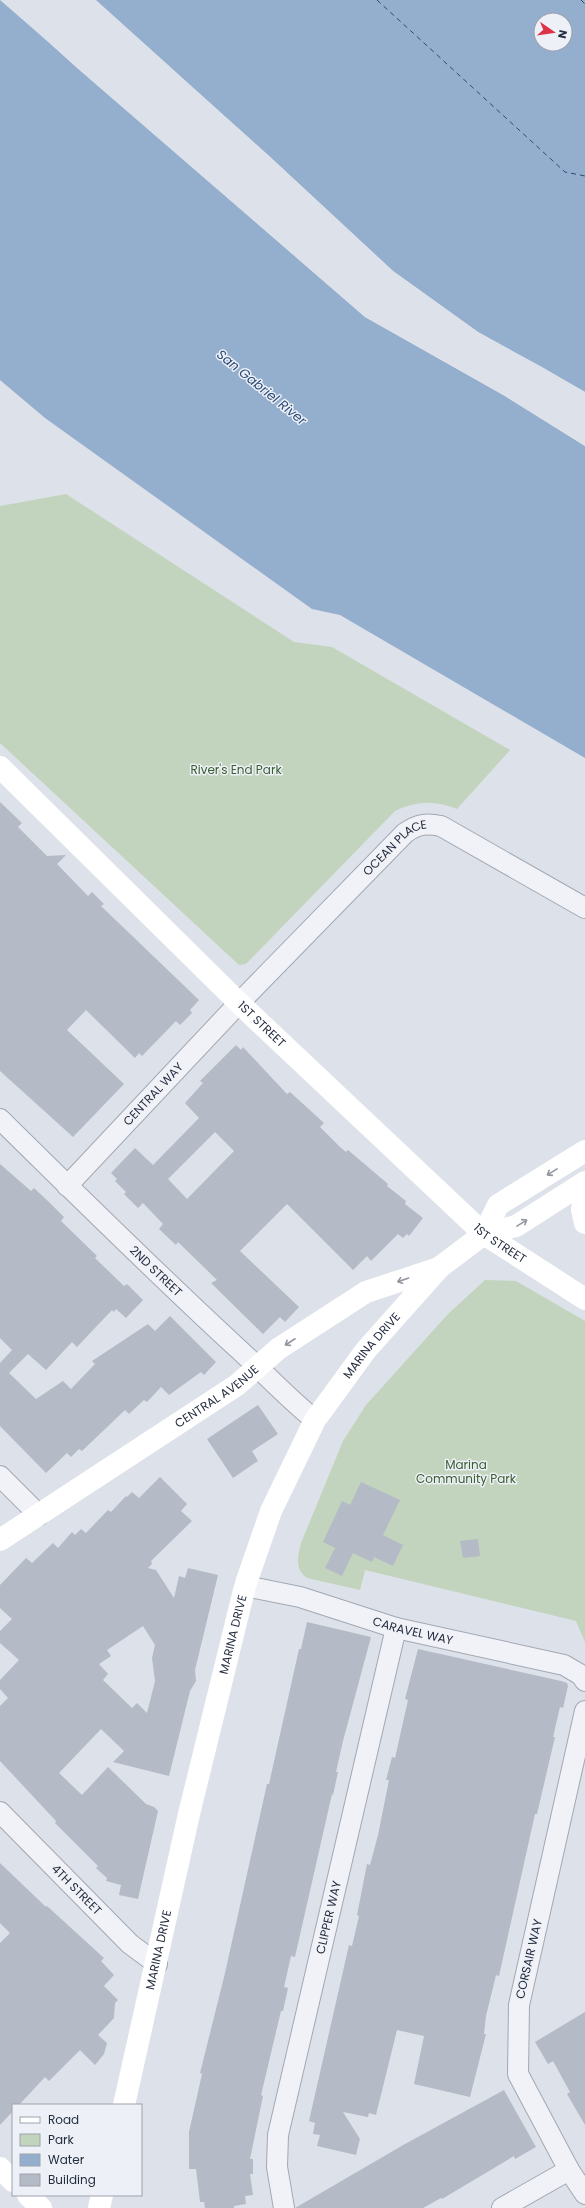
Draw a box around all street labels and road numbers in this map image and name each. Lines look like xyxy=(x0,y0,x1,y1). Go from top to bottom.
street label: OCEAN PLACE xyxy=(359,815,428,879)
street label: 1ST STREET xyxy=(234,997,290,1051)
street label: CENTRAL WAY xyxy=(119,1059,187,1129)
street label: 1ST STREET xyxy=(470,1219,530,1267)
street label: 2ND STREET xyxy=(126,1242,187,1301)
street label: MARINA DRIVE xyxy=(339,1308,404,1382)
street label: CENTRAL AVENUE xyxy=(171,1361,262,1432)
street label: MARINA DRIVE xyxy=(215,1593,251,1676)
street label: CARAVEL WAY xyxy=(371,1612,455,1648)
street label: 4TH STREET xyxy=(48,1860,106,1919)
street label: CLIPPER WAY xyxy=(311,1879,345,1956)
street label: MARINA DRIVE xyxy=(141,1908,175,1991)
street label: CORSAIR WAY xyxy=(511,1917,546,2000)

